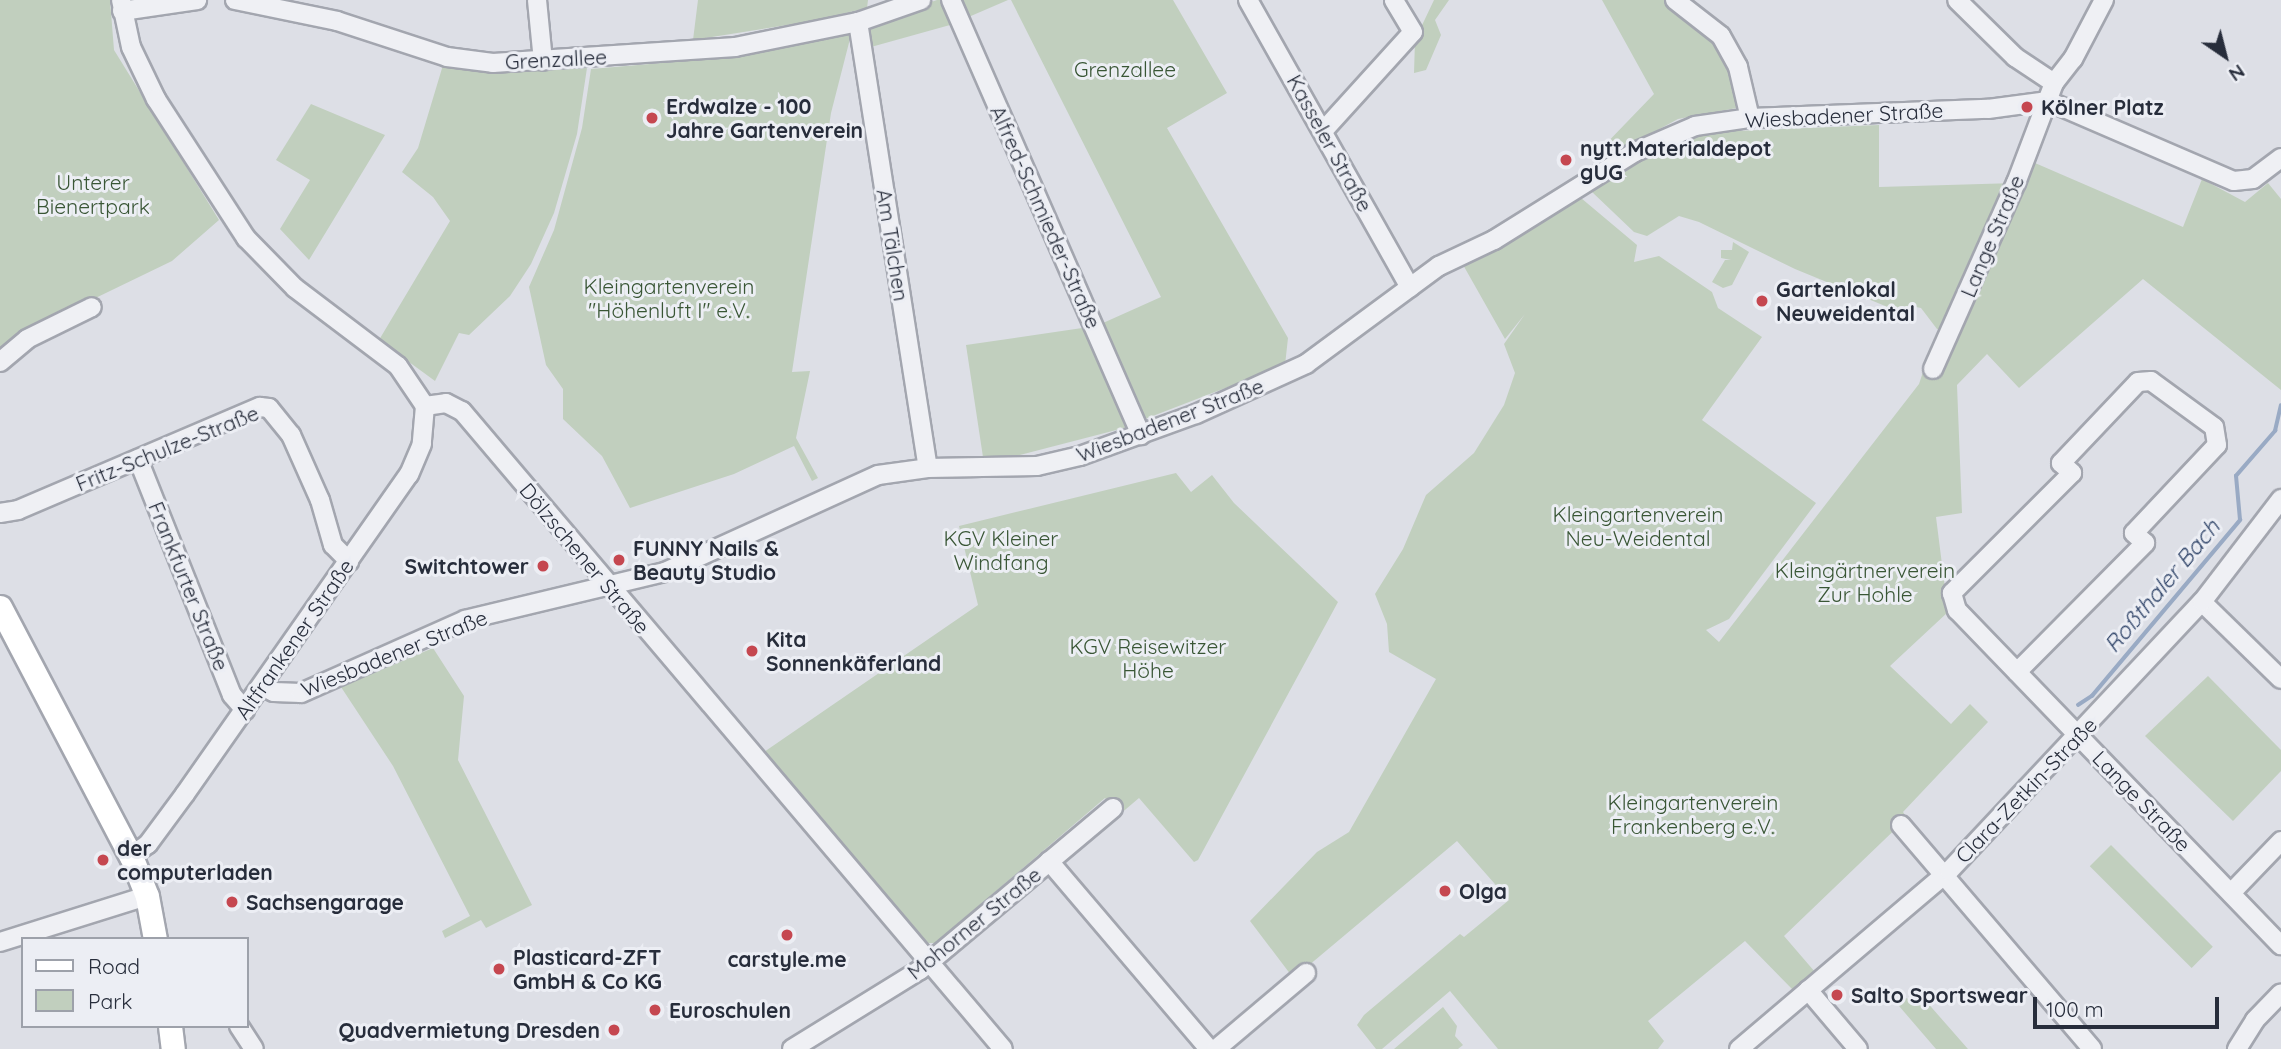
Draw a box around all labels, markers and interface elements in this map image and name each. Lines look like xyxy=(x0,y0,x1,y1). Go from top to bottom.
north arrow xyxy=(2190,21,2260,91)
street label: Grenzallee xyxy=(504,44,608,74)
park label: Grenzallee xyxy=(1074,56,1176,82)
text: N xyxy=(2224,59,2250,87)
street label: Kasseler Straße xyxy=(1282,70,1378,216)
place label: Erdwalze - 100 Jahre Gartenverein xyxy=(666,93,863,143)
place label: Kölner Platz xyxy=(2041,94,2164,120)
street label: Wiesbadener Straße xyxy=(1744,97,1944,133)
marker: Kölner Platz xyxy=(2019,99,2035,115)
street label: Alfred-Schmieder-Straße xyxy=(985,102,1107,332)
marker: Erdwalze - 100 Jahre Gartenverein xyxy=(644,110,660,126)
place label: nytt.Materialdepot gUG xyxy=(1580,135,1772,185)
marker: nytt.Materialdepot gUG xyxy=(1558,152,1574,168)
park label: Unterer Bienertpark xyxy=(36,169,150,219)
street label: Lange Straße xyxy=(1955,171,2029,301)
street label: Am Tälchen xyxy=(872,187,914,303)
park label: Kleingartenverein "Höhenluft I" e.V. xyxy=(583,273,755,323)
place label: Gartenlokal Neuweidental xyxy=(1776,276,1915,326)
marker: Gartenlokal Neuweidental xyxy=(1754,293,1770,309)
street label: Wiesbadener Straße xyxy=(1073,373,1267,467)
street label: Fritz-Schulze-Straße xyxy=(72,400,262,496)
street label: Dölzschener Straße xyxy=(515,477,655,639)
street label: Frankfurter Straße xyxy=(144,498,234,674)
park label: Kleingartenverein Neu-Weidental xyxy=(1552,501,1724,551)
water label: Roßthaler Bach xyxy=(2098,514,2226,658)
park label: KGV Kleiner Windfang xyxy=(944,525,1058,575)
place label: FUNNY Nails & Beauty Studio xyxy=(633,535,779,585)
marker: FUNNY Nails & Beauty Studio xyxy=(611,552,627,568)
place label: Switchtower xyxy=(404,553,529,579)
street label: Altfrankener Straße xyxy=(229,554,359,724)
park label: Kleingärtnerverein Zur Hohle xyxy=(1775,557,1955,607)
marker: Switchtower xyxy=(535,558,551,574)
street label: Wiesbadener Straße xyxy=(297,604,491,702)
place label: Kita Sonnenkäferland xyxy=(766,626,941,676)
park label: KGV Reisewitzer Höhe xyxy=(1070,633,1226,683)
marker: Kita Sonnenkäferland xyxy=(744,643,760,659)
street label: Clara-Zetkin-Straße xyxy=(1950,712,2102,868)
street label: Lange Straße xyxy=(2088,745,2196,857)
park label: Kleingartenverein Frankenberg e.V. xyxy=(1607,789,1779,839)
place label: der computerladen xyxy=(117,835,273,885)
marker: der computerladen xyxy=(95,852,111,868)
street label: Mohorner Straße xyxy=(902,861,1046,985)
place label: Olga xyxy=(1459,878,1507,904)
marker: Olga xyxy=(1437,883,1453,899)
place label: Sachsengarage xyxy=(246,889,404,915)
marker: Sachsengarage xyxy=(224,894,240,910)
marker: carstyle.me xyxy=(779,927,795,943)
legend xyxy=(21,937,248,1028)
place label: Plasticard-ZFT GmbH & Co KG xyxy=(513,944,662,994)
place label: carstyle.me xyxy=(727,946,847,972)
text: Road xyxy=(88,953,140,979)
marker: Plasticard-ZFT GmbH & Co KG xyxy=(491,961,507,977)
place label: Salto Sportswear xyxy=(1851,982,2028,1008)
scale bar xyxy=(2036,982,2222,1026)
marker: Salto Sportswear xyxy=(1829,987,1845,1003)
text: Park xyxy=(88,988,132,1014)
text: 100 m xyxy=(2046,996,2104,1022)
place label: Euroschulen xyxy=(669,997,791,1023)
marker: Euroschulen xyxy=(647,1002,663,1018)
place label: Quadvermietung Dresden xyxy=(339,1017,600,1043)
marker: Quadvermietung Dresden xyxy=(606,1022,622,1038)

